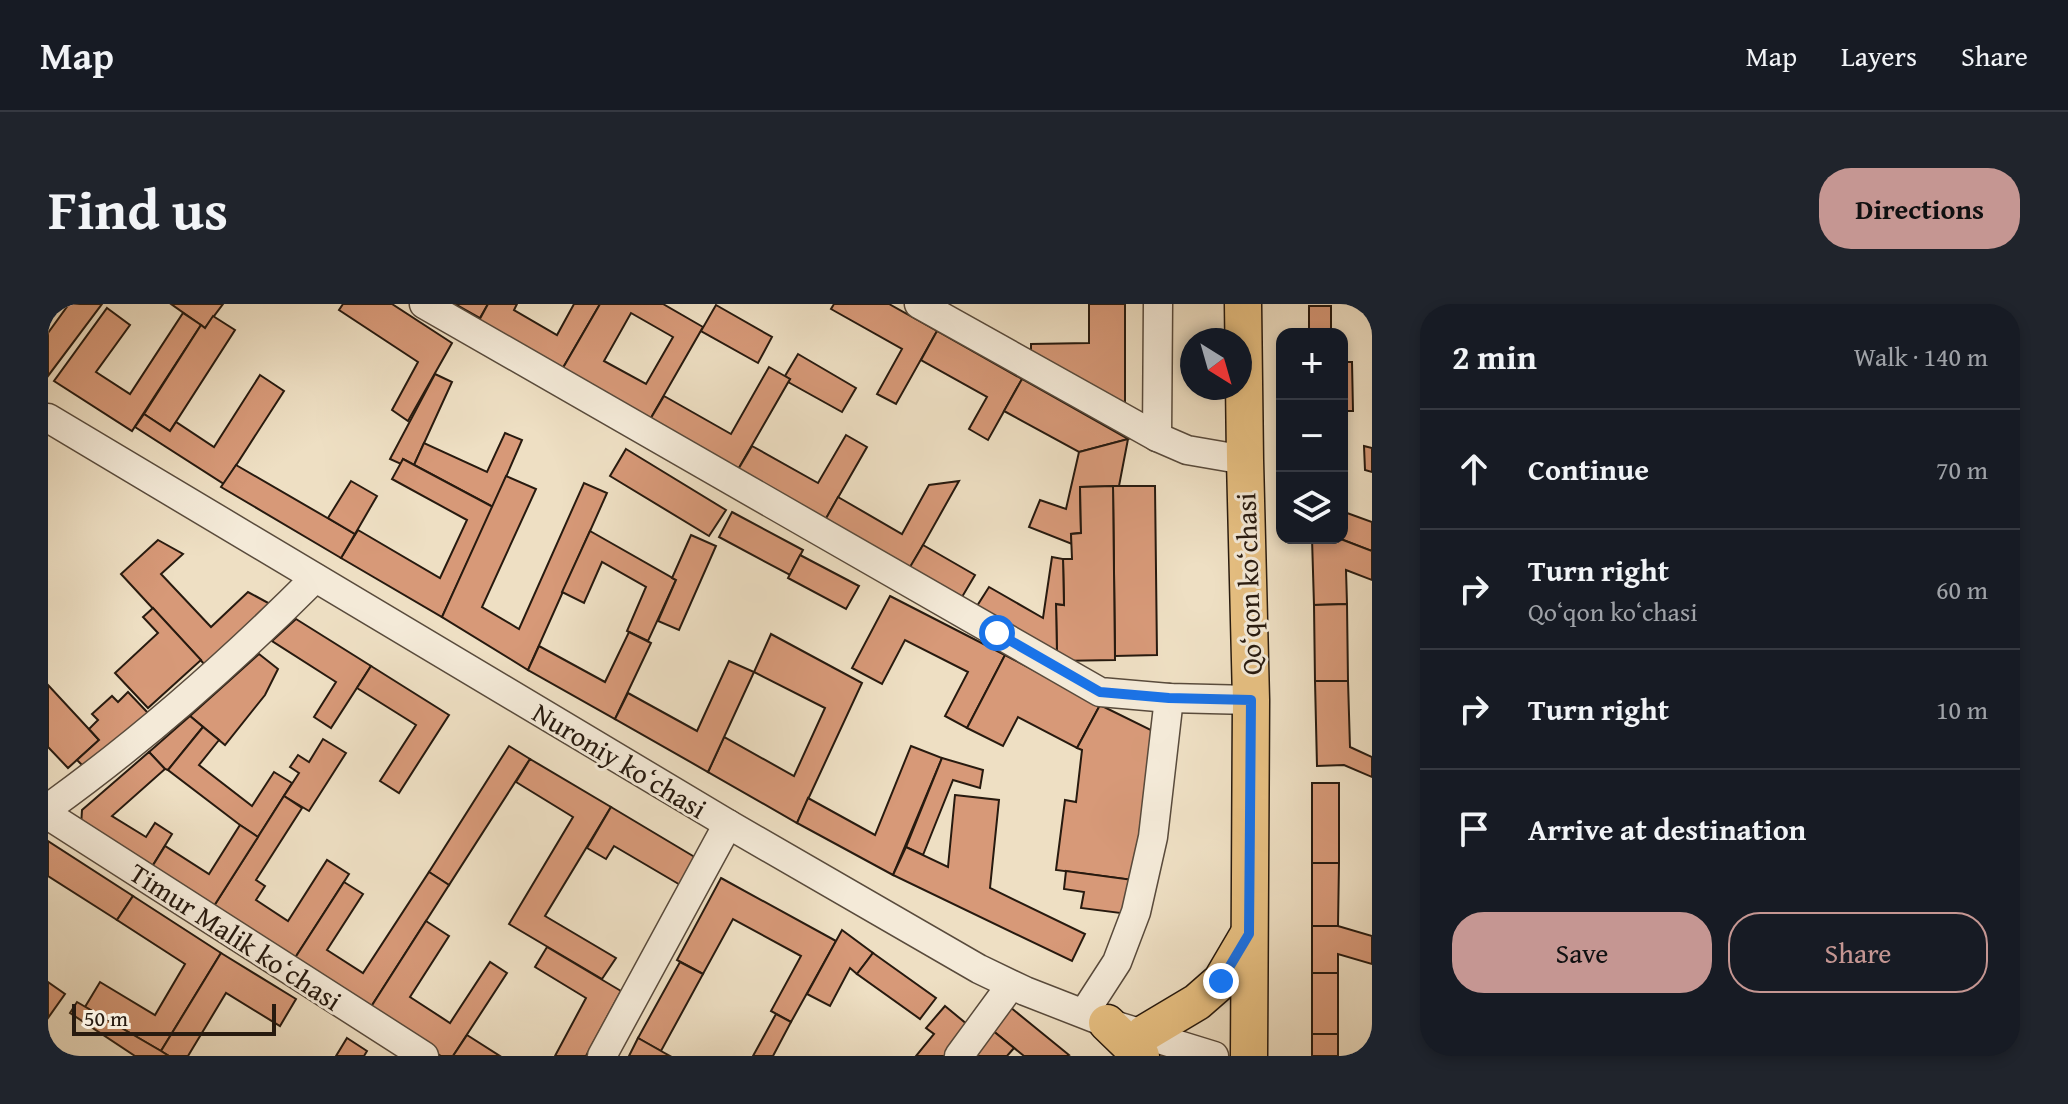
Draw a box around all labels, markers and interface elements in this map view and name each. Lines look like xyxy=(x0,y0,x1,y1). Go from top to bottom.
text: Map xyxy=(40,27,114,83)
text: Map xyxy=(1746,35,1797,76)
text: Layers xyxy=(1841,35,1917,76)
text: Share xyxy=(1961,35,2028,76)
text: Find us xyxy=(48,167,228,250)
button: Directions xyxy=(1819,168,2020,249)
north arrow xyxy=(1180,328,1252,400)
map controls xyxy=(1276,328,1348,544)
button: + xyxy=(1276,328,1348,400)
text: 2 min xyxy=(1452,332,1537,381)
text: Walk · 140 m xyxy=(1854,337,1988,376)
button: − xyxy=(1276,400,1348,472)
icon: ahead xyxy=(1452,447,1496,491)
text: Continue xyxy=(1528,447,1649,491)
text: 70 m xyxy=(1936,450,1988,489)
button: layers xyxy=(1276,472,1348,544)
street label: Qoʻqon koʻchasi xyxy=(1224,492,1272,676)
text: Turn right xyxy=(1528,548,1669,592)
icon: right xyxy=(1452,567,1496,611)
text: 60 m xyxy=(1936,570,1988,609)
text: Qoʻqon koʻchasi xyxy=(1528,592,1698,631)
route start xyxy=(979,615,1015,651)
icon: right xyxy=(1452,687,1496,731)
text: Turn right xyxy=(1528,687,1669,731)
text: 10 m xyxy=(1936,690,1988,729)
street label: Nuroniy koʻchasi xyxy=(525,692,715,828)
icon: arrive xyxy=(1452,807,1496,851)
text: Arrive at destination xyxy=(1528,807,1806,851)
street label: Timur Malik koʻchasi xyxy=(122,852,350,1020)
button: Save xyxy=(1452,912,1712,993)
button: Share xyxy=(1728,912,1988,993)
route end xyxy=(1203,963,1239,999)
scale bar xyxy=(72,1000,276,1036)
text: 50 m xyxy=(84,1002,128,1034)

